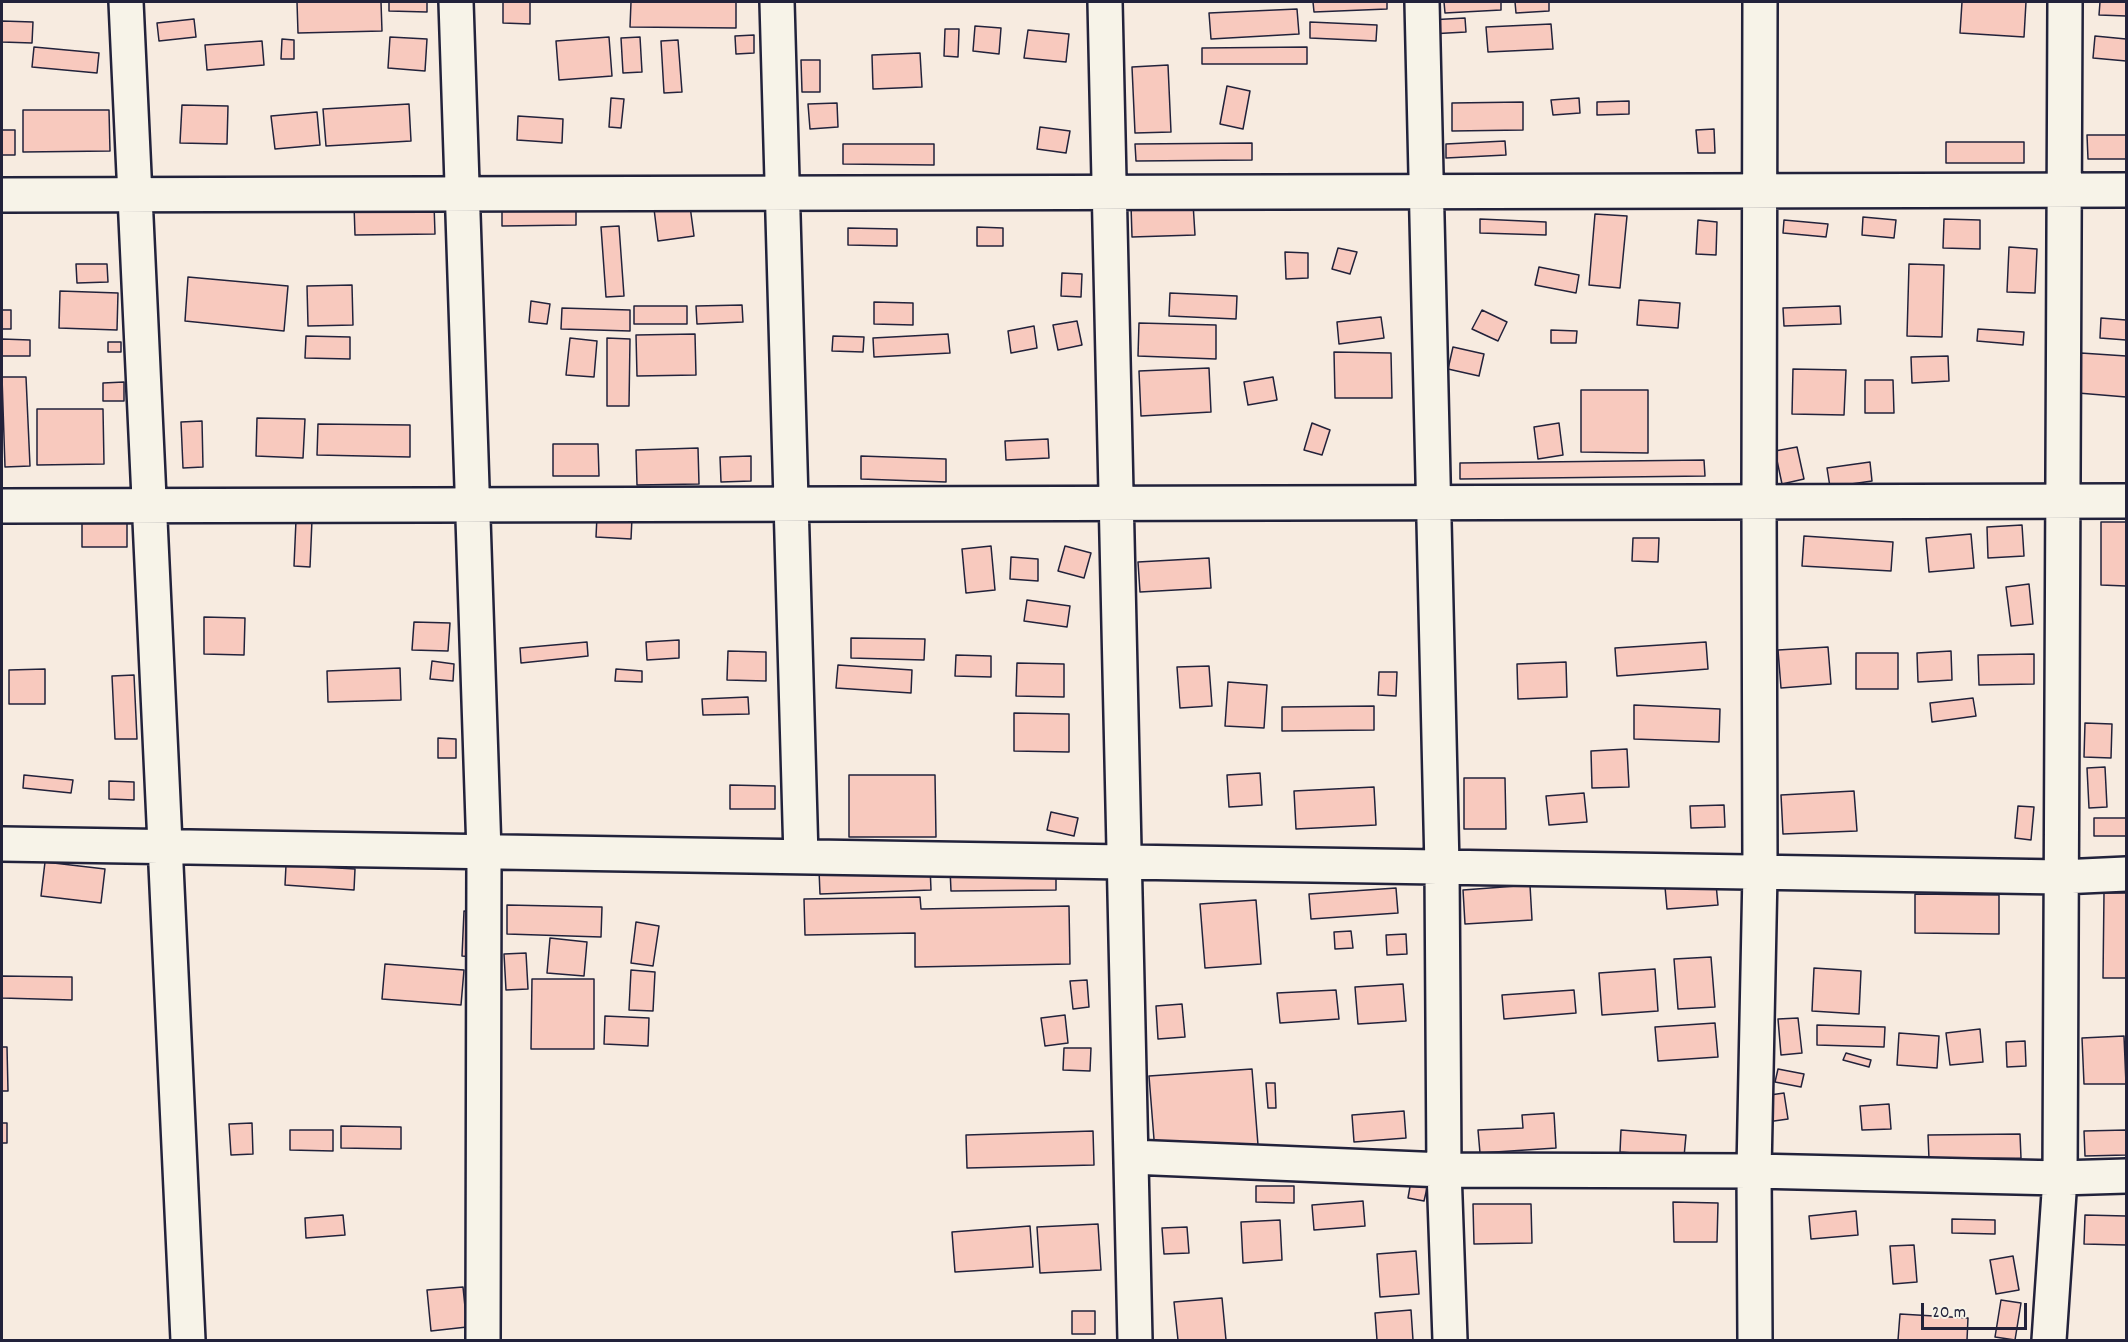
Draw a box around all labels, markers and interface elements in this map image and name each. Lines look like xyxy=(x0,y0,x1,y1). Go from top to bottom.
scale bar xyxy=(1924,1291,2030,1329)
text: 20 m xyxy=(1932,1301,1966,1326)

